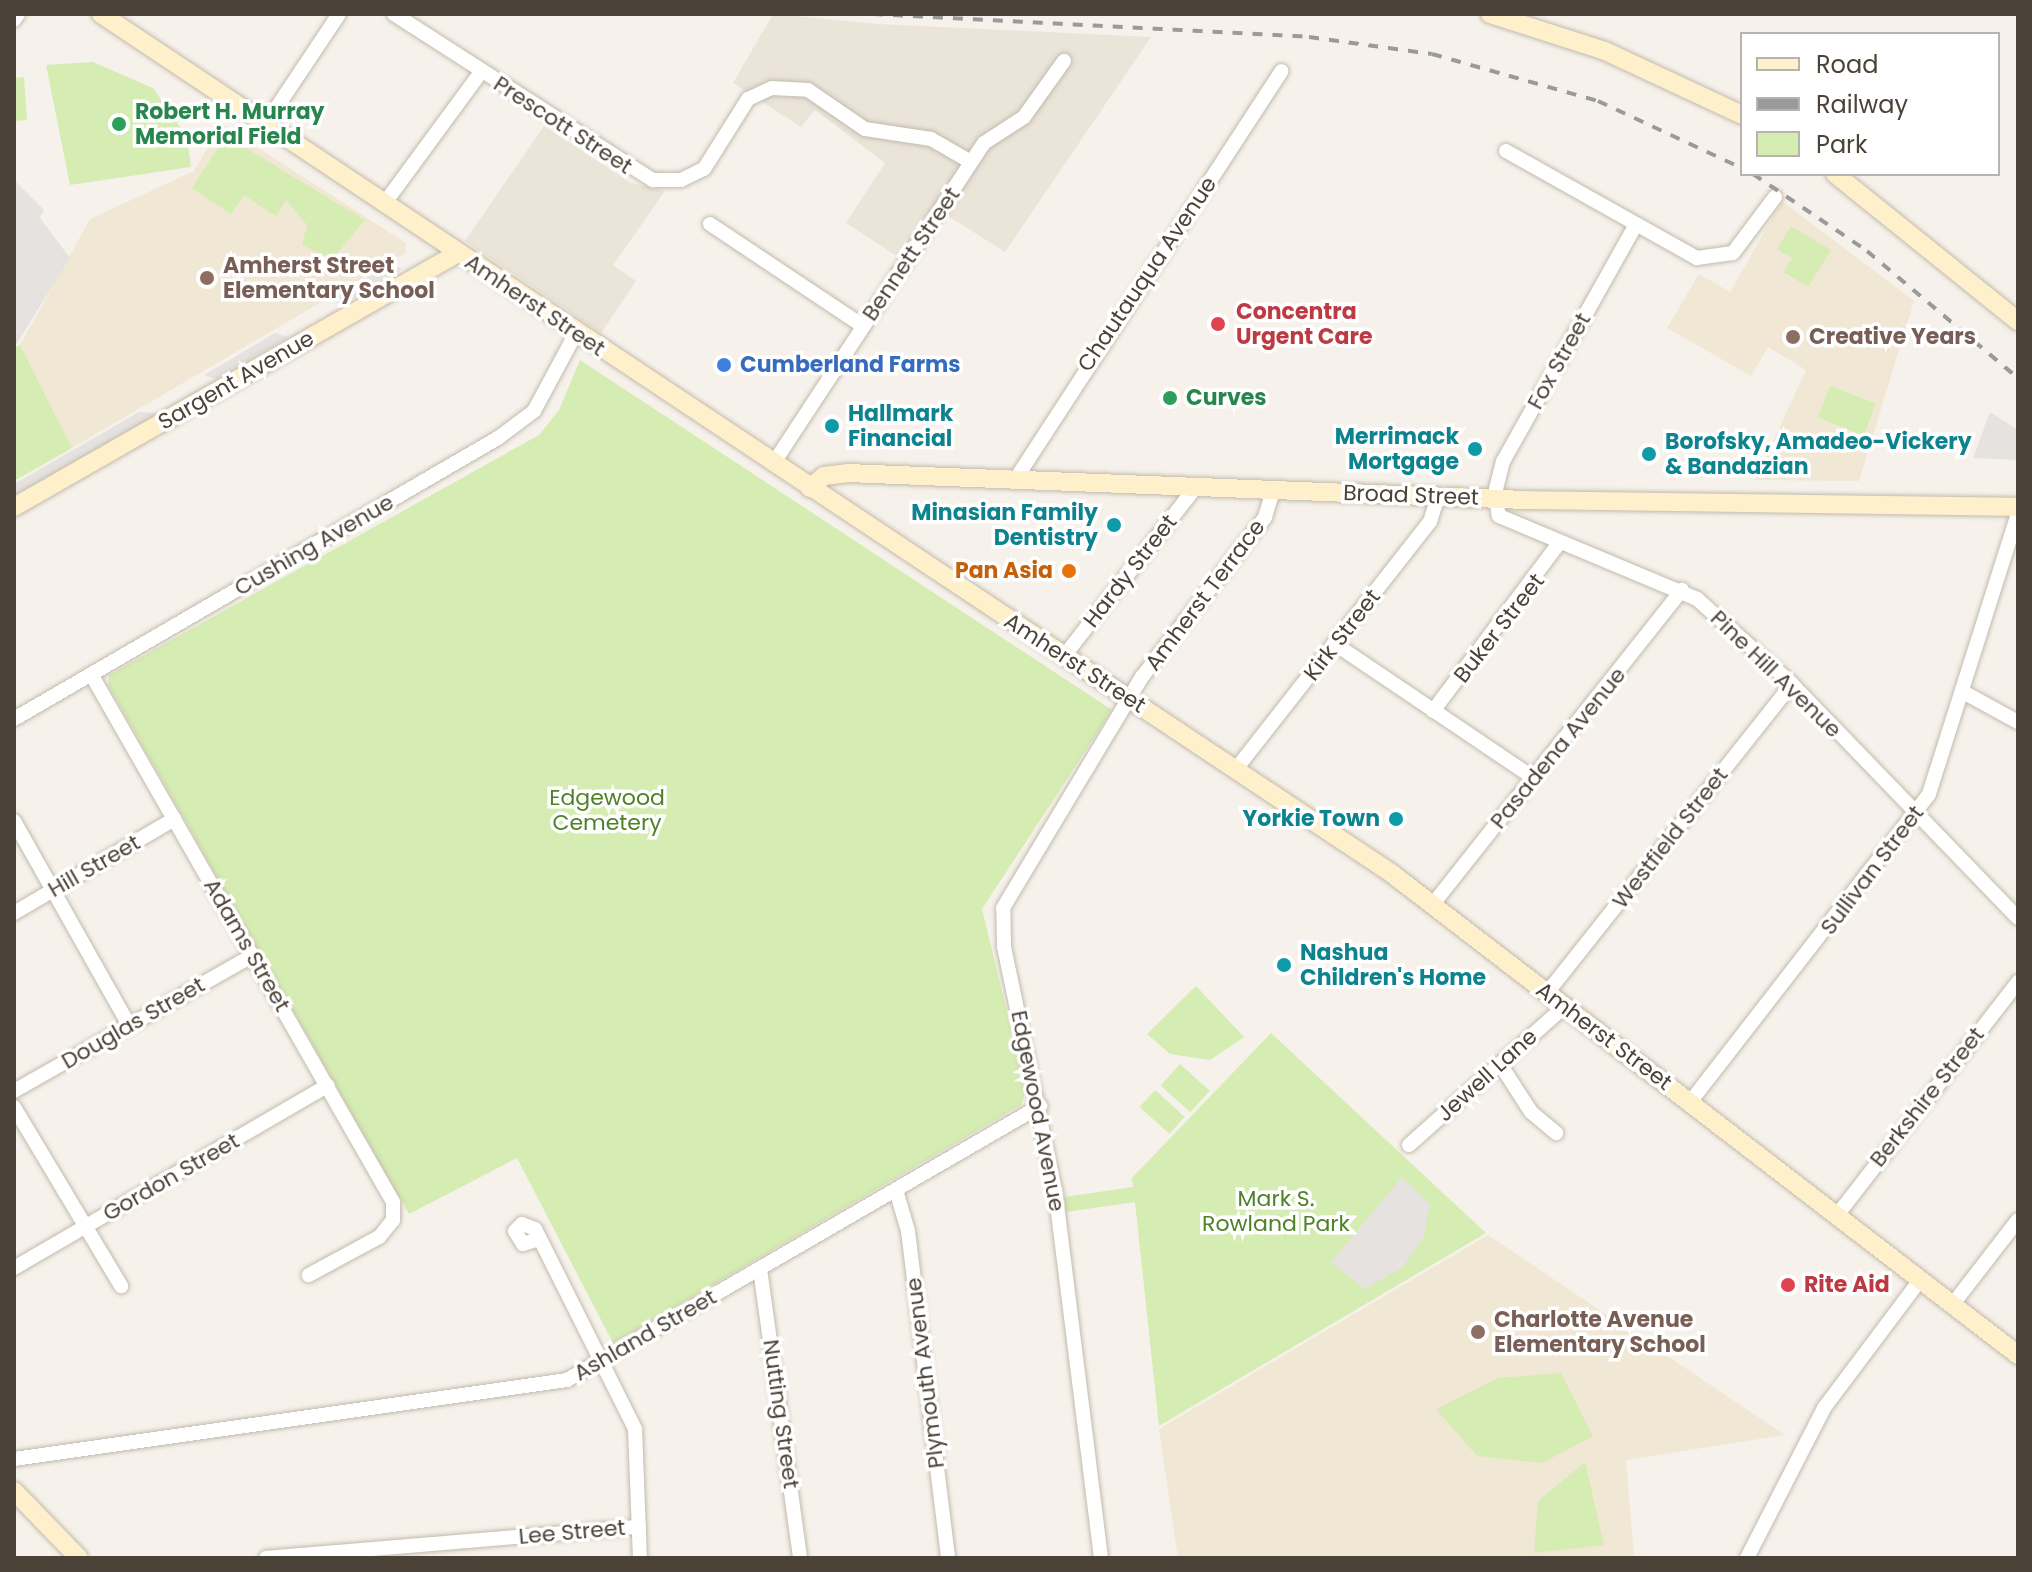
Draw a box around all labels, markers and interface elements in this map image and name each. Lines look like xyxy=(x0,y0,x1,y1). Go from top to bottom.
legend xyxy=(1740,32,2000,176)
text: Road xyxy=(1816,48,1878,81)
street label: Prescott Street xyxy=(489,70,637,180)
text: Railway xyxy=(1816,88,1908,121)
place label: Robert H. Murray Memorial Field xyxy=(135,98,325,150)
marker: Robert H. Murray Memorial Field xyxy=(110,115,128,133)
text: Park xyxy=(1816,128,1867,161)
street label: Chautauqua Avenue xyxy=(1072,172,1222,376)
street label: Bennett Street xyxy=(857,182,965,326)
street label: Amherst Street xyxy=(460,248,610,362)
place label: Amherst Street Elementary School xyxy=(223,252,435,304)
marker: Amherst Street Elementary School xyxy=(198,269,216,287)
place label: Concentra Urgent Care xyxy=(1236,298,1373,350)
street label: Fox Street xyxy=(1522,308,1596,414)
marker: Concentra Urgent Care xyxy=(1207,313,1229,335)
place label: Creative Years xyxy=(1809,324,1976,350)
street label: Sargent Avenue xyxy=(154,325,318,435)
marker: Creative Years xyxy=(1784,328,1802,346)
place label: Cumberland Farms xyxy=(740,352,961,378)
marker: Cumberland Farms xyxy=(715,356,733,374)
place label: Curves xyxy=(1186,385,1267,411)
marker: Curves xyxy=(1161,389,1179,407)
place label: Hallmark Financial xyxy=(848,400,953,452)
marker: Hallmark Financial xyxy=(823,417,841,435)
place label: Merrimack Mortgage xyxy=(1335,423,1459,474)
place label: Borofsky, Amadeo-Vickery & Bandazian xyxy=(1665,428,1972,480)
marker: Merrimack Mortgage xyxy=(1466,440,1484,458)
marker: Borofsky, Amadeo-Vickery & Bandazian xyxy=(1640,445,1658,463)
street label: Broad Street xyxy=(1343,479,1479,511)
street label: Cushing Avenue xyxy=(230,489,398,601)
place label: Minasian Family Dentistry xyxy=(911,499,1098,550)
street label: Hardy Street xyxy=(1078,509,1182,633)
street label: Amherst Terrace xyxy=(1140,514,1270,676)
marker: Minasian Family Dentistry xyxy=(1105,516,1123,534)
place label: Pan Asia xyxy=(955,558,1053,584)
marker: Pan Asia xyxy=(1060,562,1078,580)
street label: Buker Street xyxy=(1448,568,1550,688)
street label: Kirk Street xyxy=(1298,584,1386,686)
street label: Pine Hill Avenue xyxy=(1705,605,1847,743)
street label: Amherst Street xyxy=(999,607,1151,719)
street label: Pasadena Avenue xyxy=(1485,662,1631,834)
street label: Westfield Street xyxy=(1607,762,1733,914)
park label: Edgewood Cemetery xyxy=(549,784,665,836)
street label: Sullivan Street xyxy=(1815,800,1929,940)
place label: Yorkie Town xyxy=(1243,806,1380,832)
marker: Yorkie Town xyxy=(1387,810,1405,828)
street label: Hill Street xyxy=(43,829,145,903)
street label: Adams Street xyxy=(198,874,296,1016)
place label: Nashua Children's Home xyxy=(1300,939,1486,990)
marker: Nashua Children's Home xyxy=(1275,956,1293,974)
street label: Douglas Street xyxy=(57,971,209,1075)
street label: Amherst Street xyxy=(1531,976,1677,1096)
street label: Edgewood Avenue xyxy=(1006,1008,1070,1214)
street label: Berkshire Street xyxy=(1864,1022,1990,1172)
street label: Jewell Lane xyxy=(1431,1023,1543,1127)
street label: Gordon Street xyxy=(98,1127,244,1227)
park label: Mark S. Rowland Park xyxy=(1202,1185,1350,1236)
place label: Rite Aid xyxy=(1804,1272,1890,1298)
street label: Plymouth Avenue xyxy=(900,1276,950,1470)
marker: Rite Aid xyxy=(1779,1276,1797,1294)
street label: Ashland Street xyxy=(569,1284,721,1386)
place label: Charlotte Avenue Elementary School xyxy=(1494,1306,1706,1358)
marker: Charlotte Avenue Elementary School xyxy=(1469,1323,1487,1341)
street label: Nutting Street xyxy=(757,1338,805,1490)
street label: Lee Street xyxy=(518,1514,626,1550)

